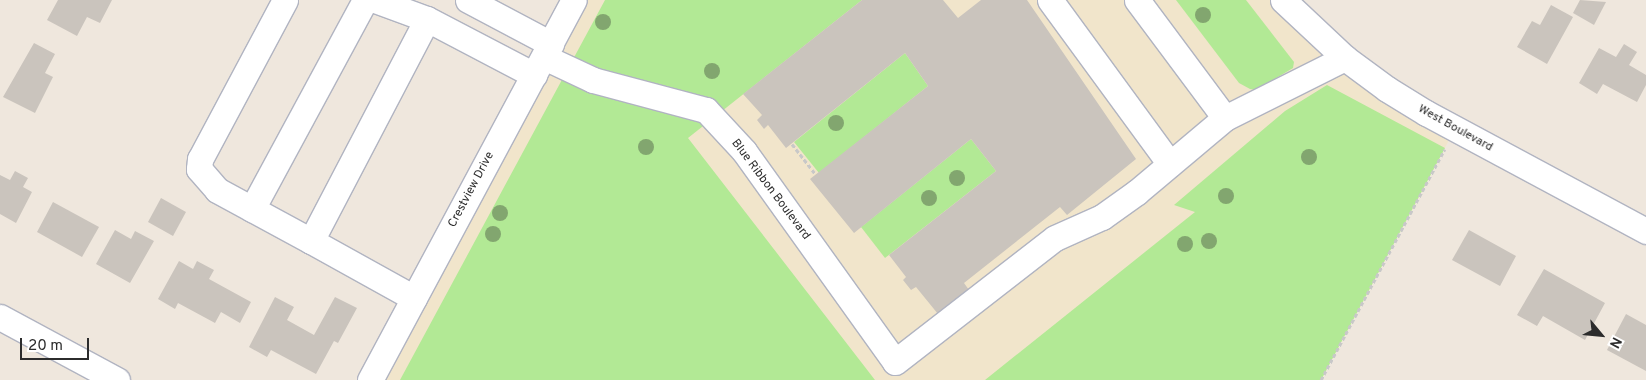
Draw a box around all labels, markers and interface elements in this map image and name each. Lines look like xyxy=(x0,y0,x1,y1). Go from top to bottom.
street label: West Boulevard xyxy=(1415,103,1495,155)
street label: Blue Ribbon Boulevard xyxy=(727,137,813,243)
street label: Crestview Drive xyxy=(446,150,498,230)
north arrow xyxy=(1576,310,1626,360)
scale bar xyxy=(22,328,91,360)
text: N xyxy=(1605,334,1625,351)
text: 20 m xyxy=(28,337,63,356)

